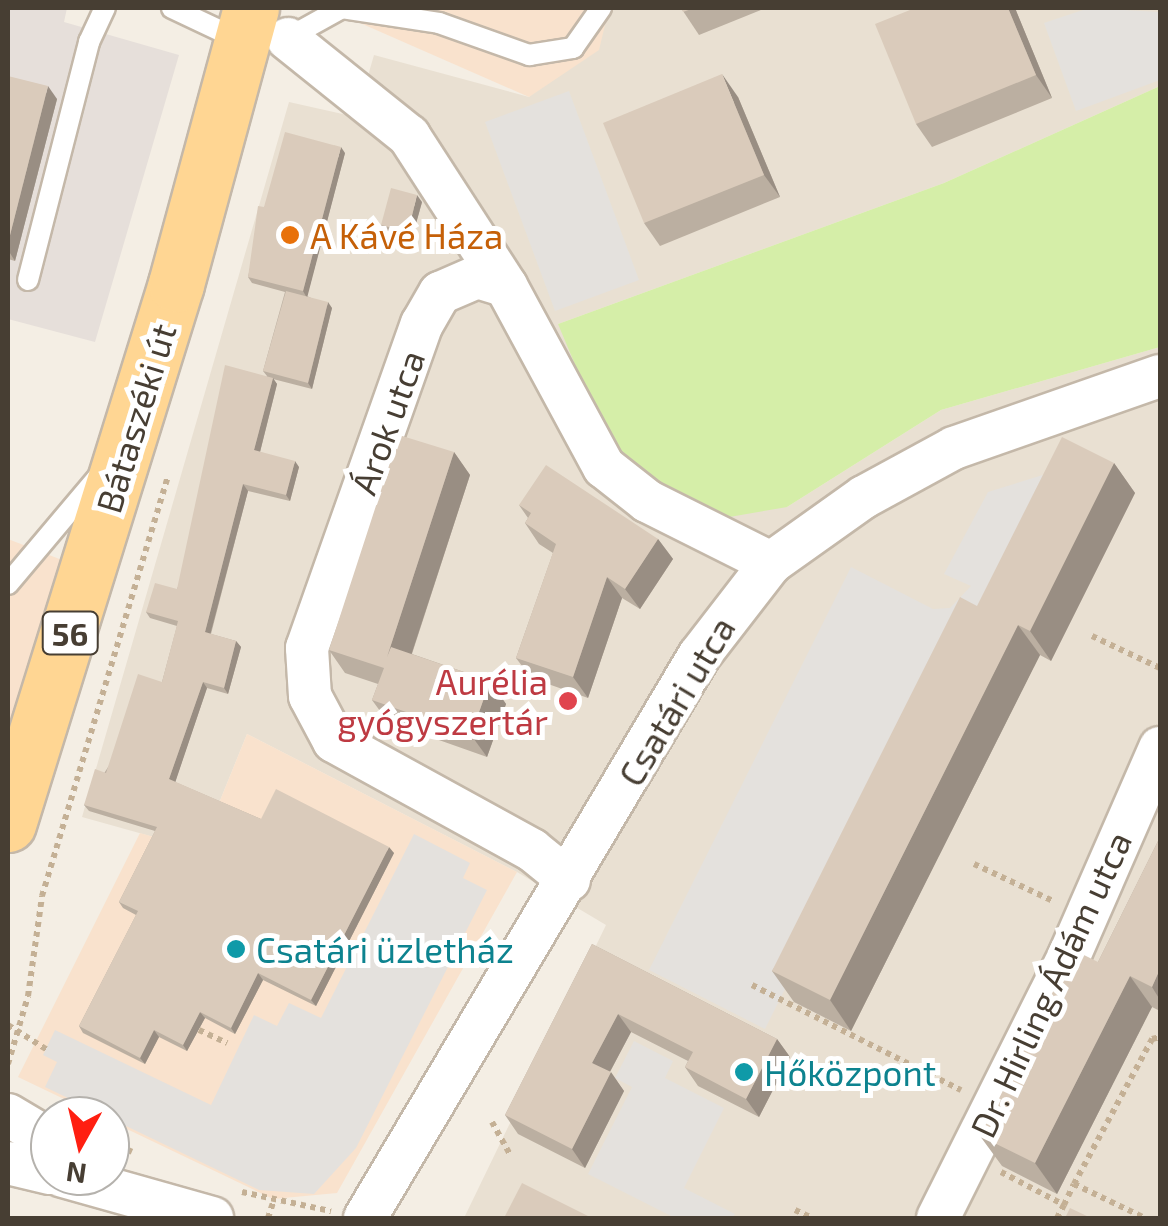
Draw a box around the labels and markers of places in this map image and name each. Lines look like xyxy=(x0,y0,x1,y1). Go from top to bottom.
place label: A Kávé Háza xyxy=(310,214,504,256)
marker: A Kávé Háza xyxy=(279,224,301,246)
place label: Aurélia gyógyszertár xyxy=(337,660,548,742)
marker: Aurélia gyógyszertár xyxy=(557,690,579,712)
place label: Csatári üzletház xyxy=(256,928,514,970)
marker: Csatári üzletház xyxy=(225,938,247,960)
place label: Hőközpont xyxy=(764,1051,936,1093)
marker: Hőközpont xyxy=(733,1061,755,1083)

